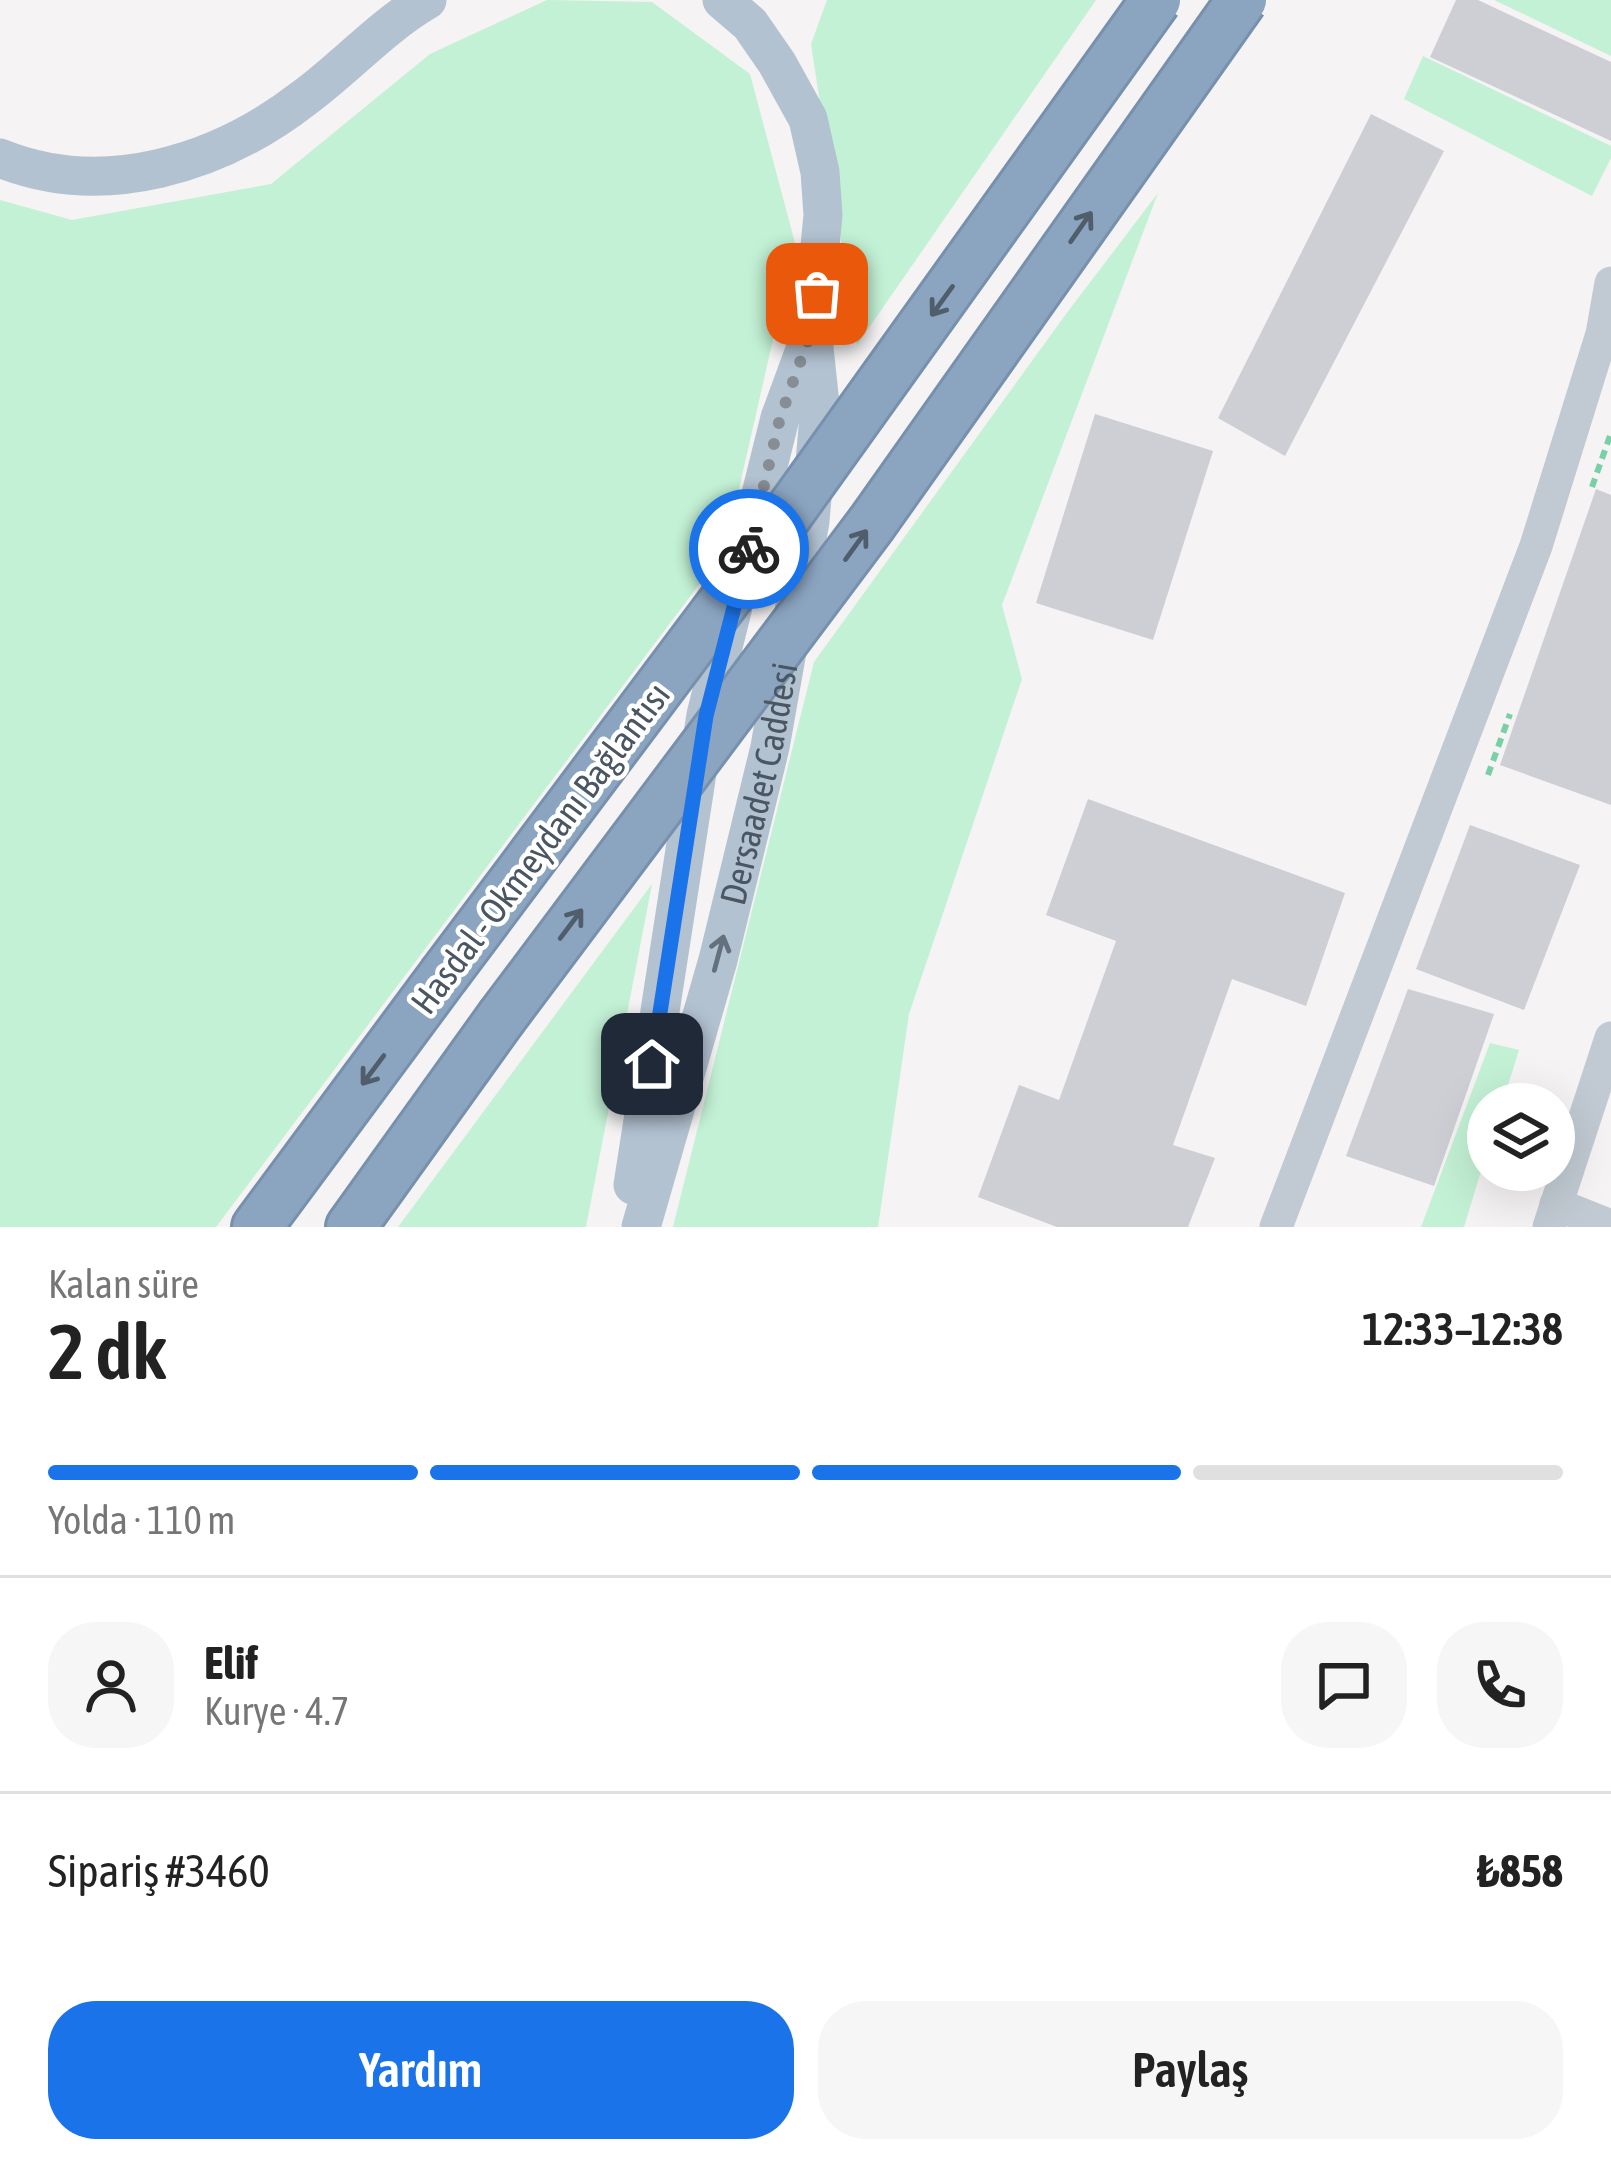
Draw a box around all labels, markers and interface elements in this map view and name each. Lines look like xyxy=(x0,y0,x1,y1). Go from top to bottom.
one-way arrow xyxy=(1068,211,1093,244)
pin xyxy=(766,243,868,345)
icon: bag xyxy=(784,261,850,327)
one-way arrow xyxy=(930,283,955,317)
courier xyxy=(689,489,809,609)
icon: bike xyxy=(716,516,782,582)
one-way arrow xyxy=(842,529,868,562)
street label: Dersaadet Caddesi xyxy=(711,659,806,909)
street label: Hasdal - Okmeydanı Bağlantısı xyxy=(402,674,678,1022)
one-way arrow xyxy=(558,909,584,941)
one-way arrow xyxy=(709,935,731,973)
pin xyxy=(601,1013,703,1115)
icon: home xyxy=(619,1031,685,1097)
one-way arrow xyxy=(360,1053,386,1086)
map controls xyxy=(1467,1083,1575,1191)
button: layers xyxy=(1467,1083,1575,1191)
text: Kalan süre xyxy=(48,1262,199,1306)
text: 12:33–12:38 xyxy=(1362,1303,1563,1355)
text: 2 dk xyxy=(48,1306,167,1396)
text: Yolda · 110 m xyxy=(48,1498,235,1542)
button: person xyxy=(48,1622,174,1748)
button: chat xyxy=(1281,1622,1407,1748)
button: phone xyxy=(1437,1622,1563,1748)
text: Elif xyxy=(204,1637,258,1689)
text: Kurye · 4.7 xyxy=(204,1689,349,1733)
text: Sipariş #3460 xyxy=(48,1845,270,1897)
text: ₺858 xyxy=(1477,1845,1563,1897)
button: Yardım xyxy=(48,2001,794,2139)
button: Paylaş xyxy=(818,2001,1563,2139)

